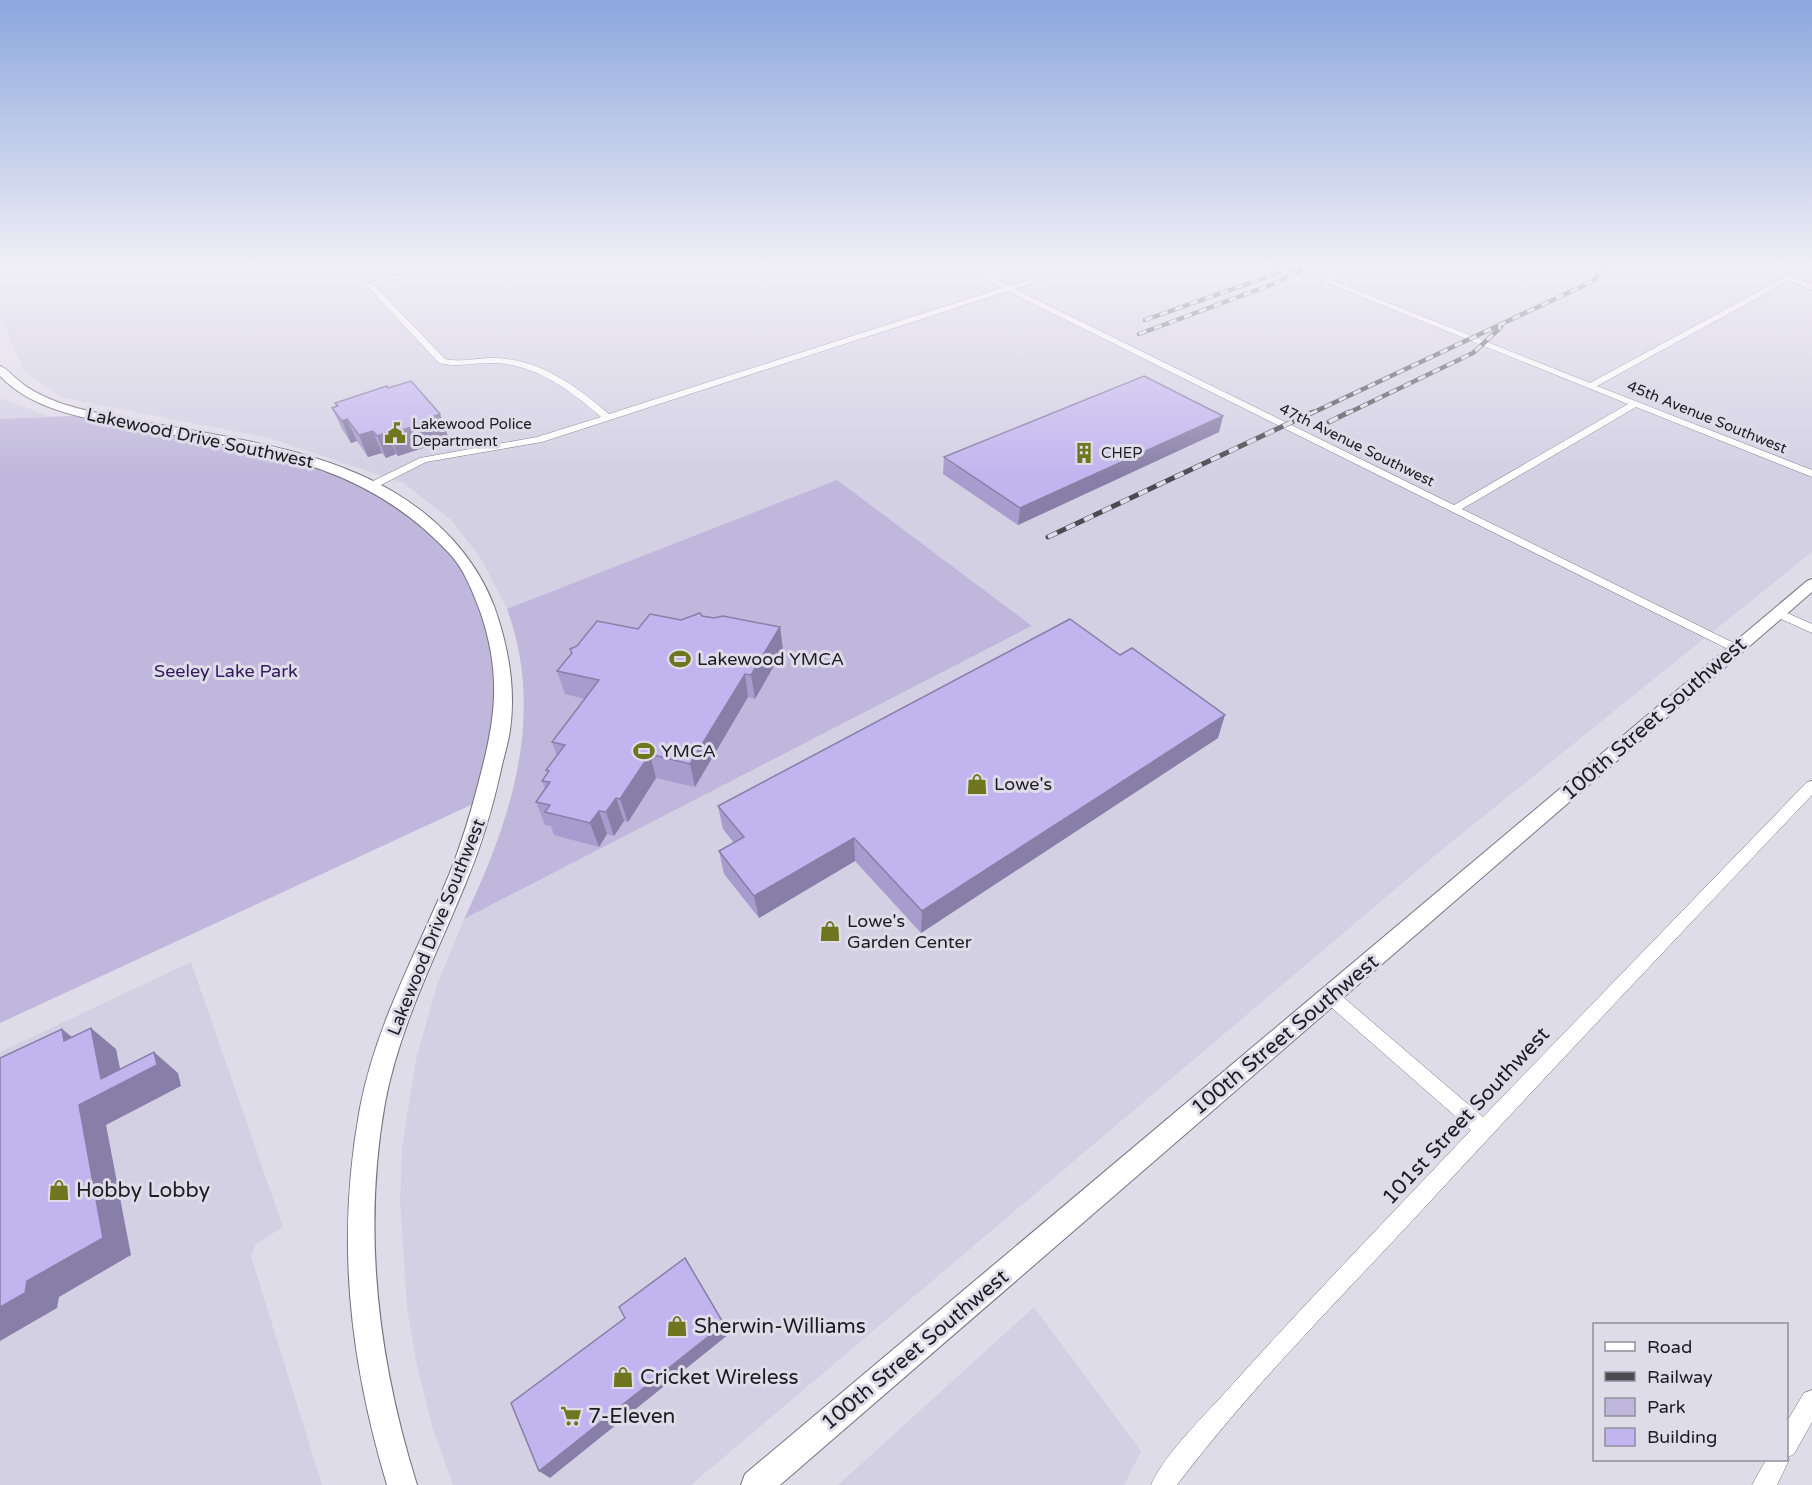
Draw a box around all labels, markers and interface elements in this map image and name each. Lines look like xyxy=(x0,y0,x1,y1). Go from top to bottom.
street label: 45th Avenue Southwest xyxy=(1625,377,1790,457)
street label: 47th Avenue Southwest xyxy=(1276,400,1438,491)
street label: Lakewood Drive Southwest xyxy=(84,403,316,473)
place label: Lakewood Police Department xyxy=(412,415,532,450)
public building icon: Lakewood Police Department xyxy=(383,421,407,445)
building icon: CHEP xyxy=(1072,441,1096,465)
place label: CHEP xyxy=(1101,444,1142,462)
street label: 100th Street Southwest xyxy=(1556,632,1752,806)
sports icon: Lakewood YMCA xyxy=(668,647,692,671)
place label: Lakewood YMCA xyxy=(697,648,844,670)
park label: Seeley Lake Park xyxy=(154,660,298,682)
sports icon: YMCA xyxy=(632,739,656,763)
place label: YMCA xyxy=(661,740,716,762)
shop icon: Lowe's xyxy=(965,772,989,796)
place label: Lowe's xyxy=(994,773,1052,795)
street label: Lakewood Drive Southwest xyxy=(382,815,490,1039)
place label: Lowe's Garden Center xyxy=(847,910,972,953)
shop icon: Lowe's Garden Center xyxy=(818,919,842,943)
street label: 100th Street Southwest xyxy=(1186,949,1384,1121)
street label: 101st Street Southwest xyxy=(1377,1022,1555,1210)
shop icon: Hobby Lobby xyxy=(47,1178,71,1202)
place label: Hobby Lobby xyxy=(76,1178,210,1203)
street label: 100th Street Southwest xyxy=(816,1264,1014,1436)
shop icon: Sherwin-Williams xyxy=(665,1314,689,1338)
place label: Sherwin-Williams xyxy=(694,1314,866,1339)
legend xyxy=(1593,1323,1788,1461)
text: Road xyxy=(1647,1336,1692,1358)
shop icon: Cricket Wireless xyxy=(611,1365,635,1389)
place label: Cricket Wireless xyxy=(640,1365,799,1390)
text: Railway xyxy=(1647,1366,1713,1388)
text: Park xyxy=(1647,1396,1686,1418)
supermarket icon: 7-Eleven xyxy=(559,1404,583,1428)
place label: 7-Eleven xyxy=(588,1404,675,1429)
text: Building xyxy=(1647,1426,1717,1448)

